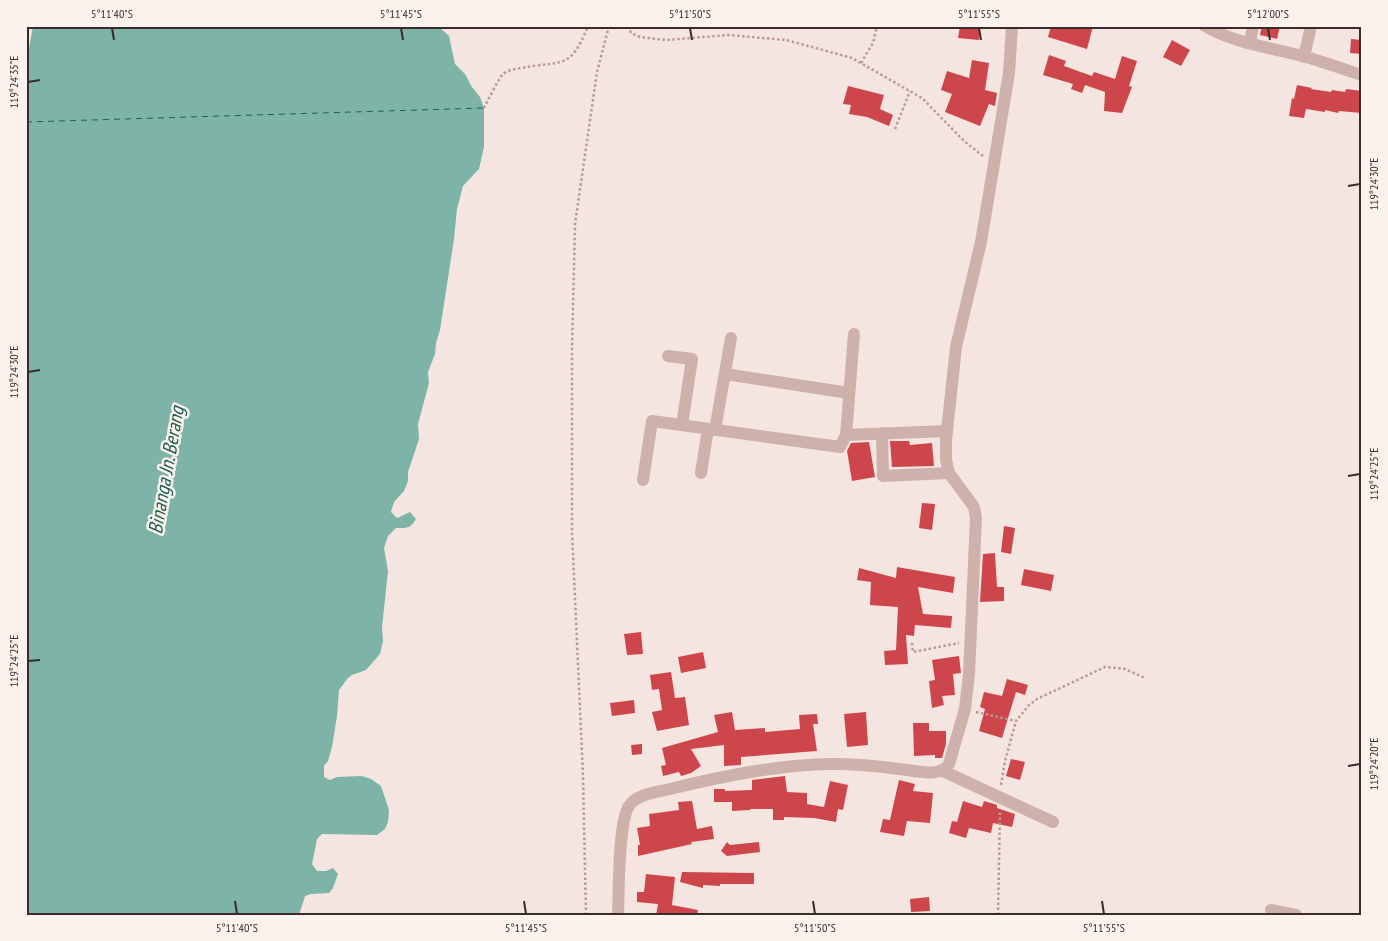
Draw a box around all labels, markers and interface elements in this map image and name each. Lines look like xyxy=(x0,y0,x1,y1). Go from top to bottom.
text: 5°11'40"S xyxy=(91,6,133,21)
text: 5°11'45"S xyxy=(380,6,422,21)
text: 5°11'50"S xyxy=(669,6,711,21)
text: 5°11'55"S xyxy=(958,6,1000,21)
text: 5°12'00"S xyxy=(1247,6,1289,21)
text: 119°24'35"E xyxy=(6,56,21,108)
text: 119°24'30"E xyxy=(1366,158,1381,210)
text: 119°24'30"E xyxy=(6,346,21,398)
water label: Binanga Jn. Berang xyxy=(142,403,190,536)
text: 119°24'25"E xyxy=(1366,448,1381,500)
text: 119°24'25"E xyxy=(6,635,21,687)
text: 119°24'20"E xyxy=(1366,738,1381,790)
text: 5°11'40"S xyxy=(216,920,258,935)
text: 5°11'45"S xyxy=(505,920,547,935)
text: 5°11'50"S xyxy=(794,920,836,935)
text: 5°11'55"S xyxy=(1083,920,1125,935)

